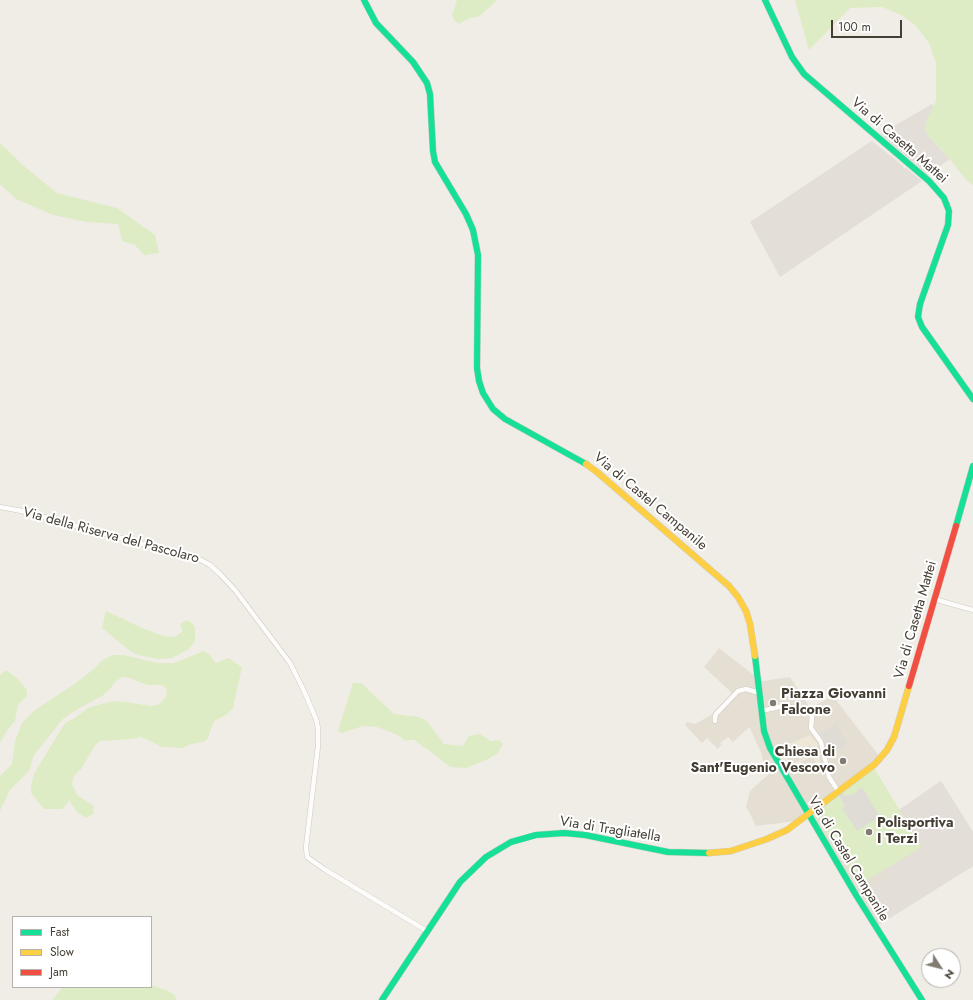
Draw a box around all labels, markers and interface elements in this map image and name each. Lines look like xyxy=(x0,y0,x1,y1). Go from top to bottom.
scale bar xyxy=(833,12,904,38)
text: 100 m xyxy=(838,18,871,36)
street label: Via di Casetta Mattei xyxy=(847,95,951,187)
street label: Via di Castel Campanile xyxy=(590,450,710,554)
street label: Via della Riserva del Pascolaro xyxy=(21,504,201,568)
street label: Via di Casetta Mattei xyxy=(891,559,941,681)
place label: Piazza Giovanni Falcone xyxy=(781,687,886,720)
marker: Piazza Giovanni Falcone xyxy=(768,698,778,708)
place label: Chiesa di Sant'Eugenio Vescovo xyxy=(691,745,835,778)
marker: Chiesa di Sant'Eugenio Vescovo xyxy=(838,756,848,766)
street label: Via di Castel Campanile xyxy=(804,793,892,925)
street label: Via di Tragliatella xyxy=(558,814,662,846)
place label: Polisportiva I Terzi xyxy=(877,816,953,848)
marker: Polisportiva I Terzi xyxy=(864,827,874,837)
legend xyxy=(12,916,152,988)
text: Fast xyxy=(50,923,69,941)
text: Slow xyxy=(50,943,74,961)
north arrow xyxy=(921,948,961,988)
text: Jam xyxy=(50,963,68,981)
text: N xyxy=(941,966,959,983)

